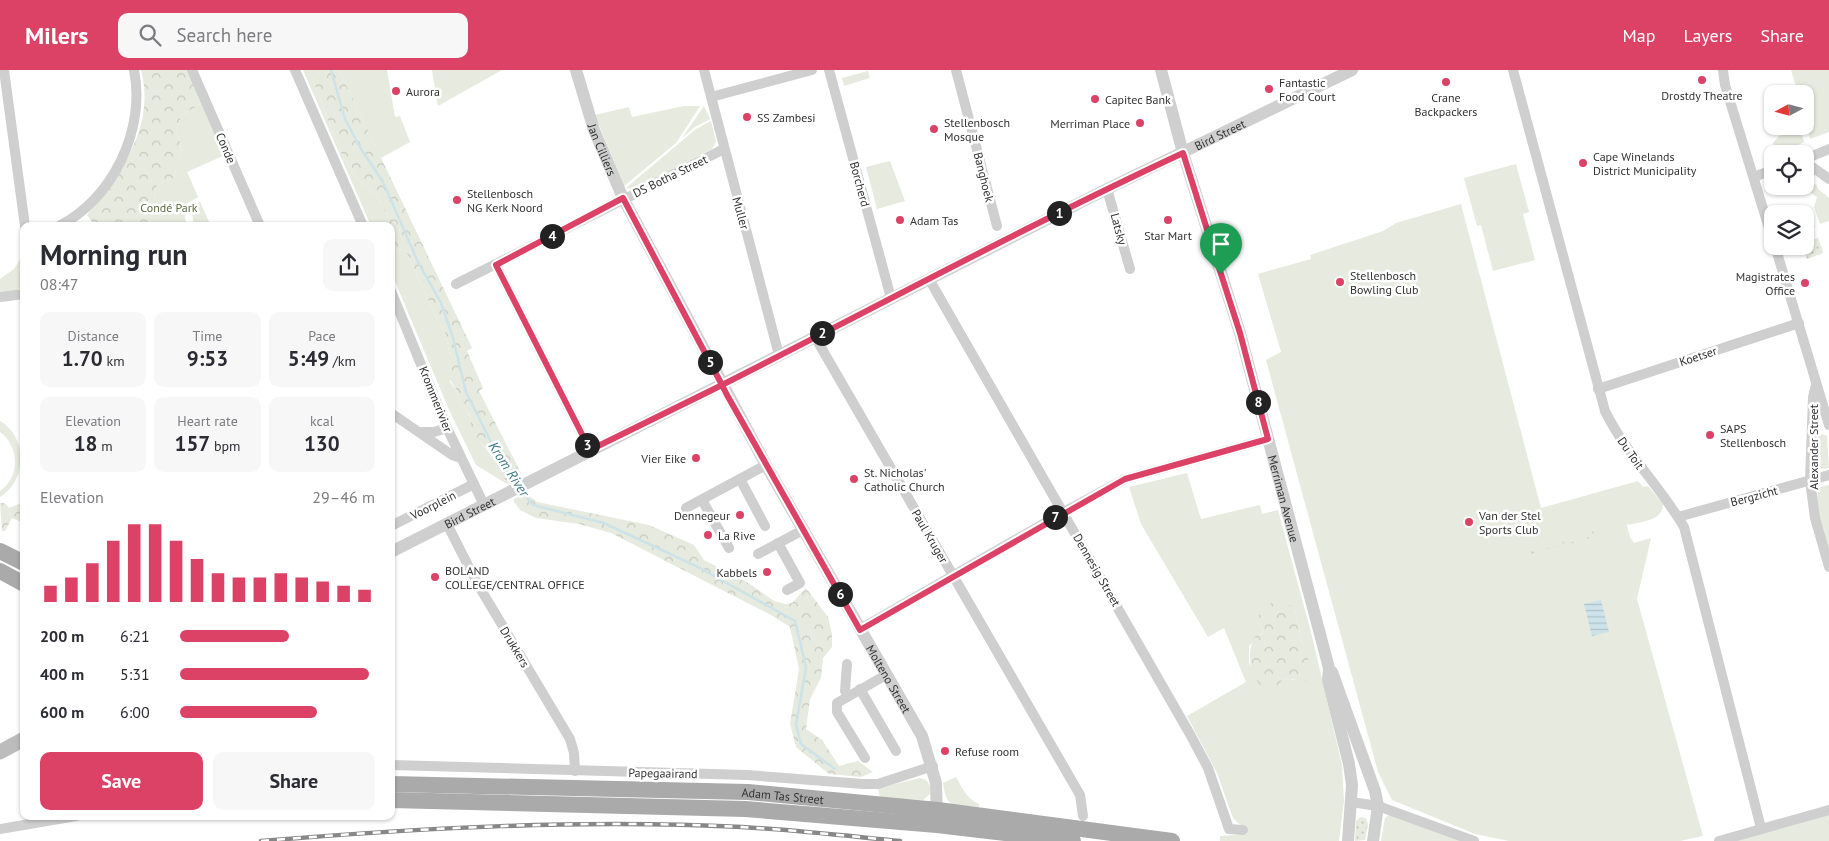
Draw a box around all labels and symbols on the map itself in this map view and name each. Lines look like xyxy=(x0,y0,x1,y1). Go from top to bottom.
marker: Drostdy Theatre xyxy=(1696,74,1708,86)
place label: Fantastic Food Court xyxy=(1279,75,1336,104)
marker: Crane Backpackers xyxy=(1440,76,1452,88)
marker: Fantastic Food Court xyxy=(1263,83,1275,95)
place label: Aurora xyxy=(406,84,440,99)
marker: Aurora xyxy=(390,85,402,97)
north arrow xyxy=(1764,85,1814,135)
place label: Drostdy Theatre xyxy=(1661,88,1743,103)
place label: Crane Backpackers xyxy=(1415,90,1477,119)
place label: Capitec Bank xyxy=(1105,92,1171,107)
marker: Capitec Bank xyxy=(1089,93,1101,105)
place label: SS Zambesi xyxy=(757,110,816,125)
marker: SS Zambesi xyxy=(741,111,753,123)
place label: Stellenbosch Mosque xyxy=(944,115,1010,144)
place label: Merriman Place xyxy=(1050,116,1130,131)
street label: Bird Street xyxy=(1192,116,1248,153)
marker: Merriman Place xyxy=(1134,117,1146,129)
street label: Jan Cilliers xyxy=(585,121,620,178)
marker: Stellenbosch Mosque xyxy=(928,123,940,135)
street label: Conde xyxy=(213,130,239,166)
place label: Cape Winelands District Municipality xyxy=(1593,149,1697,178)
street label: DS Botha Street xyxy=(630,151,710,201)
street label: Banghoek xyxy=(971,151,997,204)
marker: Cape Winelands District Municipality xyxy=(1577,157,1589,169)
street label: Borcherd xyxy=(847,160,873,208)
place label: Stellenbosch NG Kerk Noord xyxy=(467,186,543,215)
marker: Stellenbosch NG Kerk Noord xyxy=(451,194,463,206)
street label: Muller xyxy=(729,195,753,231)
park label: Condé Park xyxy=(140,200,198,215)
pin: 1 xyxy=(1046,200,1072,226)
street label: Latsky xyxy=(1108,211,1131,247)
place label: Adam Tas xyxy=(910,213,958,228)
marker: Adam Tas xyxy=(894,214,906,226)
marker: Star Mart xyxy=(1162,214,1174,226)
pin xyxy=(1200,223,1242,274)
pin: 4 xyxy=(540,224,564,248)
place label: Star Mart xyxy=(1144,228,1192,243)
place label: Stellenbosch Bowling Club xyxy=(1350,268,1418,297)
place label: Magistrates Office xyxy=(1736,269,1795,298)
marker: Stellenbosch Bowling Club xyxy=(1334,276,1346,288)
marker: Magistrates Office xyxy=(1799,277,1811,289)
pin: 2 xyxy=(810,320,834,346)
street label: Koetser xyxy=(1677,343,1719,369)
pin: 5 xyxy=(698,350,722,374)
street label: Krommerivier xyxy=(416,364,456,434)
pin: 8 xyxy=(1246,390,1270,414)
street label: Alexander Street xyxy=(1806,404,1821,490)
place label: SAPS Stellenbosch xyxy=(1720,421,1786,450)
marker: SAPS Stellenbosch xyxy=(1704,429,1716,441)
pin: 3 xyxy=(574,432,600,458)
street label: Du Toit xyxy=(1615,434,1647,472)
water label: Krom River xyxy=(485,438,534,501)
place label: Vier Eike xyxy=(640,451,686,466)
marker: Vier Eike xyxy=(690,452,702,464)
street label: Merriman Avenue xyxy=(1265,453,1303,544)
place label: St. Nicholas' Catholic Church xyxy=(864,465,945,494)
marker: St. Nicholas' Catholic Church xyxy=(848,473,860,485)
street label: Bergzicht xyxy=(1729,483,1779,509)
street label: Voorplein xyxy=(407,487,458,523)
street label: Bird Street xyxy=(442,493,497,531)
pin: 7 xyxy=(1042,504,1068,530)
street label: Paul Kruger xyxy=(909,506,951,566)
place label: Dennegeur xyxy=(674,508,730,523)
place label: Van der Stel Sports Club xyxy=(1478,508,1541,537)
marker: Dennegeur xyxy=(734,509,746,521)
marker: Van der Stel Sports Club xyxy=(1463,516,1475,528)
place label: La Rive xyxy=(718,528,755,543)
marker: La Rive xyxy=(702,529,714,541)
street label: Dennesig Street xyxy=(1070,531,1124,609)
place label: BOLAND COLLEGE/CENTRAL OFFICE xyxy=(445,563,585,592)
place label: Kabbels xyxy=(716,565,757,580)
marker: Kabbels xyxy=(761,566,773,578)
marker: BOLAND COLLEGE/CENTRAL OFFICE xyxy=(429,571,441,583)
pin: 6 xyxy=(828,582,852,606)
street label: Drukkers xyxy=(497,624,533,670)
street label: Molteno Street xyxy=(863,642,915,716)
place label: Refuse room xyxy=(955,744,1019,759)
marker: Refuse room xyxy=(939,745,951,757)
street label: Papegaairand xyxy=(628,765,698,781)
street label: Adam Tas Street xyxy=(742,784,824,807)

